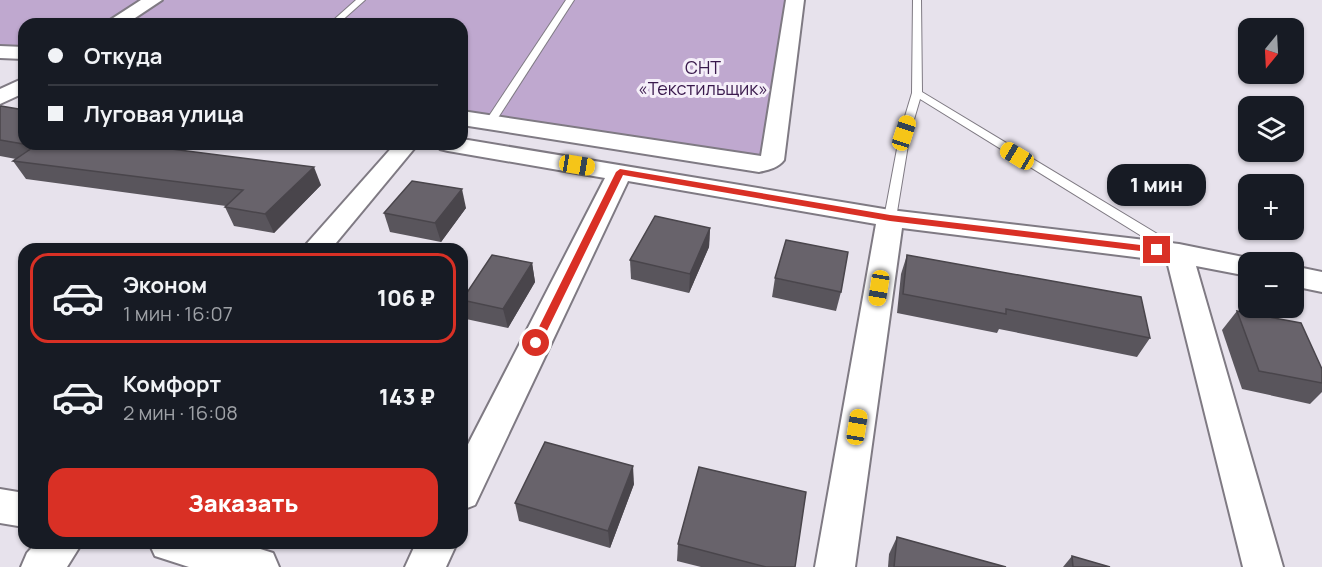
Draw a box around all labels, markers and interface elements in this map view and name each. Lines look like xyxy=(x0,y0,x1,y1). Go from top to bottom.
north arrow xyxy=(1238,18,1304,84)
map controls xyxy=(1238,18,1304,318)
text: Откуда xyxy=(84,41,163,71)
park label: СНТ «Текстильщик» xyxy=(638,55,768,100)
button: layers xyxy=(1238,96,1304,162)
text: Луговая улица xyxy=(84,99,244,129)
car xyxy=(890,113,918,153)
car xyxy=(997,139,1037,173)
car xyxy=(558,153,596,177)
callout: 1 мин xyxy=(1108,163,1206,205)
text: 1 мин xyxy=(1130,171,1183,198)
button: + xyxy=(1238,174,1304,240)
route end xyxy=(1143,236,1170,263)
button: − xyxy=(1238,252,1304,318)
car xyxy=(867,269,891,307)
text: Эконом xyxy=(123,270,207,300)
icon: car xyxy=(51,271,105,325)
text: 106 ₽ xyxy=(377,283,435,313)
text: 1 мин · 16:07 xyxy=(123,300,233,327)
route start xyxy=(522,329,549,356)
text: Комфорт xyxy=(123,369,221,399)
icon: car xyxy=(51,370,105,424)
text: 143 ₽ xyxy=(379,382,435,412)
text: 2 мин · 16:08 xyxy=(123,399,238,426)
car xyxy=(845,408,869,446)
button: Заказать xyxy=(48,468,438,537)

